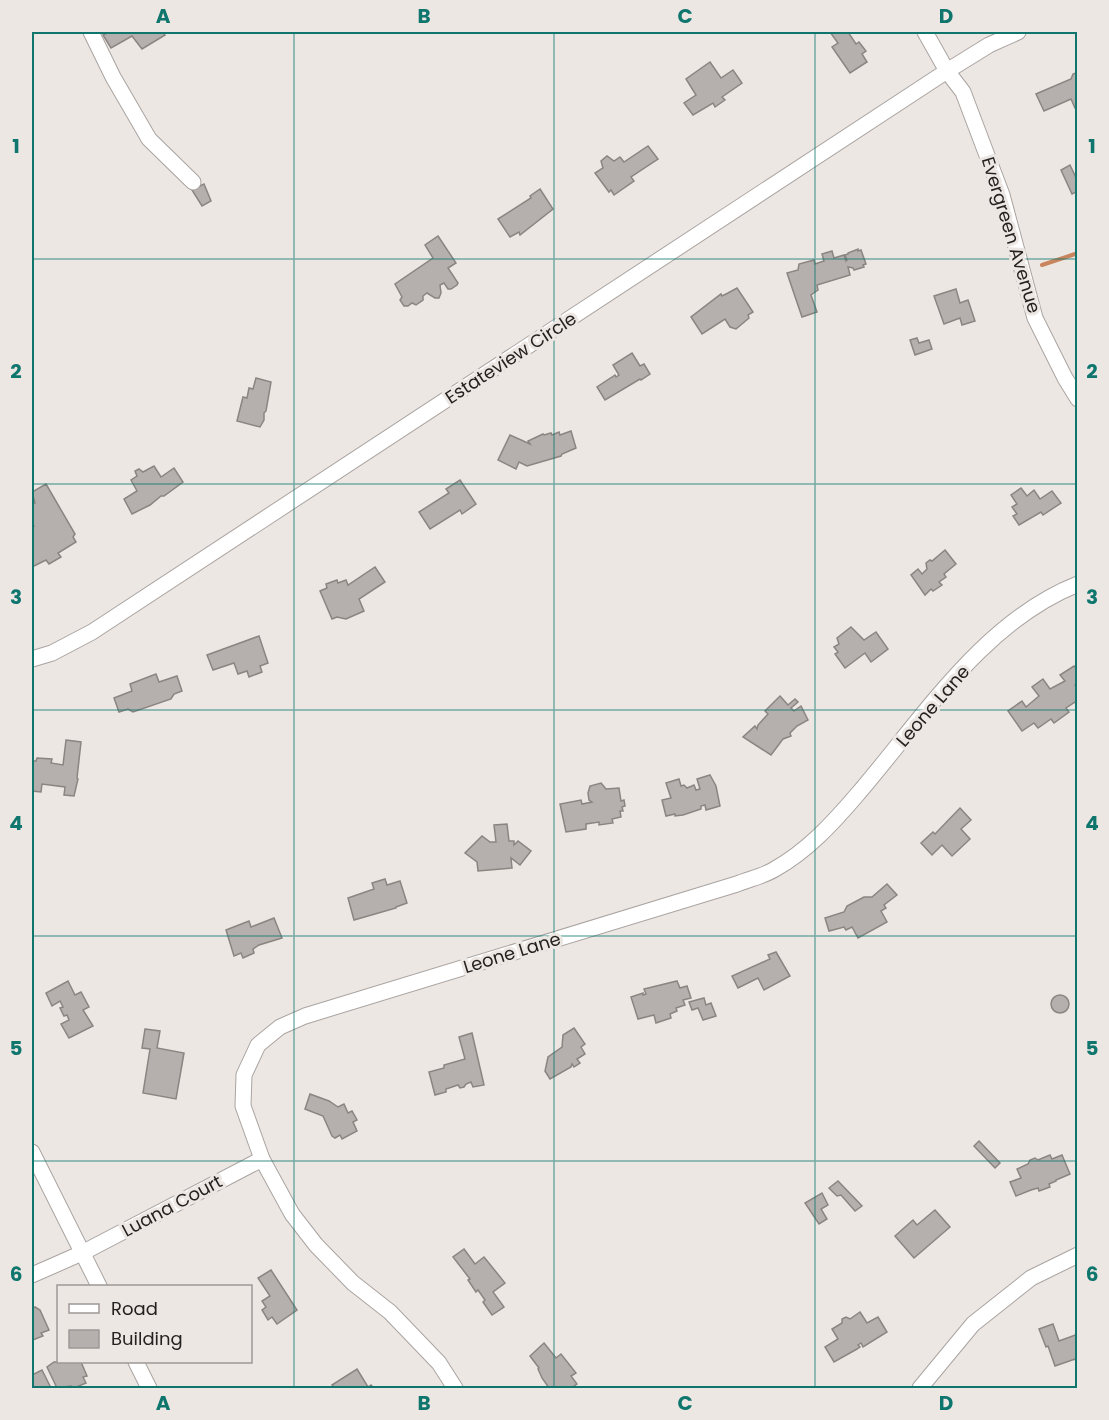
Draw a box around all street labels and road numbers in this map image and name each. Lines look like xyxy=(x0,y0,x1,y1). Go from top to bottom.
street label: Evergreen Avenue xyxy=(976,154,1047,316)
street label: Estateview Circle xyxy=(440,306,581,409)
street label: Leone Lane xyxy=(890,660,975,752)
street label: Leone Lane xyxy=(460,926,564,979)
street label: Luana Court xyxy=(117,1169,226,1242)

